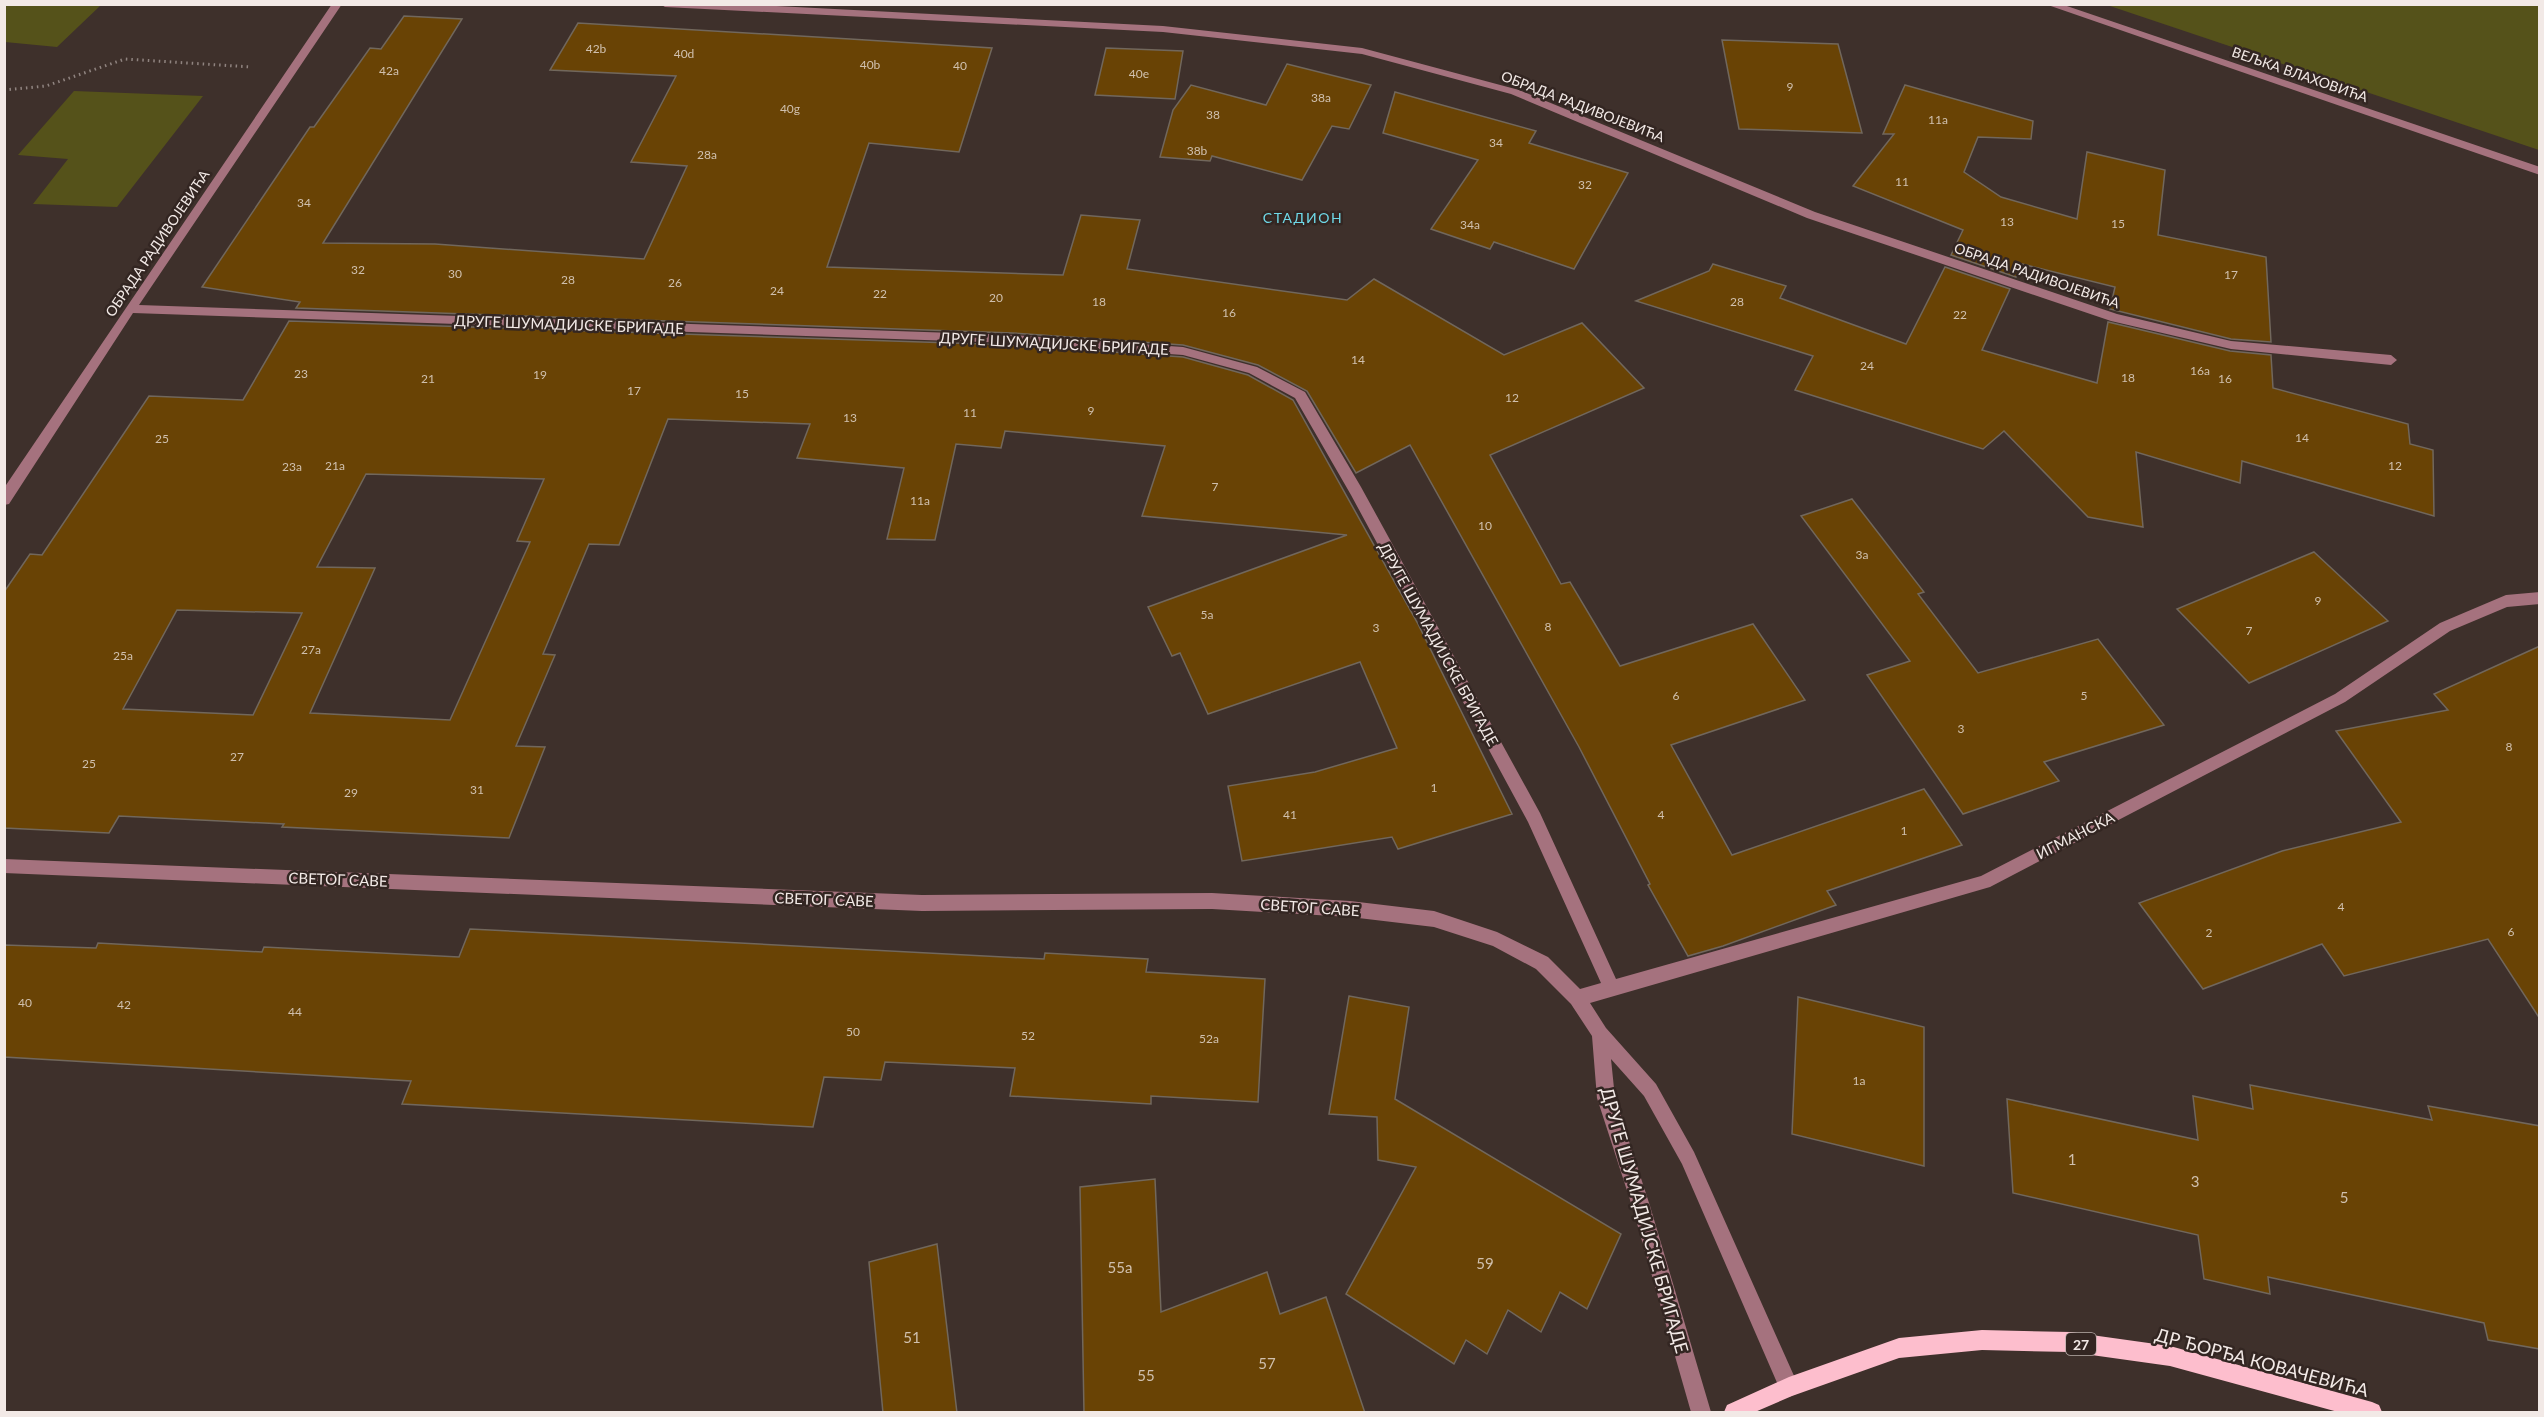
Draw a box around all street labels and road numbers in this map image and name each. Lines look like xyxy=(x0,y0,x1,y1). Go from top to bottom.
street label: ВЕЉКА ВЛАХОВИЋА xyxy=(2230,43,2371,105)
street label: ОБРАДА РАДИВОЈЕВИЋА xyxy=(1499,67,1668,145)
street label: ОБРАДА РАДИВОЈЕВИЋА xyxy=(101,166,213,320)
street label: ОБРАДА РАДИВОЈЕВИЋА xyxy=(1952,239,2122,311)
street label: ДРУГЕ ШУМАДИЈСКЕ БРИГАДЕ xyxy=(454,311,684,337)
street label: ДРУГЕ ШУМАДИЈСКЕ БРИГАДЕ xyxy=(939,328,1169,358)
street label: ДРУГЕ ШУМАДИЈСКЕ БРИГАДЕ xyxy=(1375,539,1503,749)
street label: ИГМАНСКА xyxy=(2033,807,2118,862)
street label: СВЕТОГ САВЕ xyxy=(288,868,388,890)
street label: СВЕТОГ САВЕ xyxy=(774,888,874,910)
street label: СВЕТОГ САВЕ xyxy=(1260,895,1360,919)
street label: ДРУГЕ ШУМАДИЈСКЕ БРИГАДЕ xyxy=(1596,1084,1694,1356)
street label: ДР ЂОРЂА КОВАЧЕВИЋА xyxy=(2153,1323,2372,1401)
road number: 27 xyxy=(2066,1333,2096,1355)

